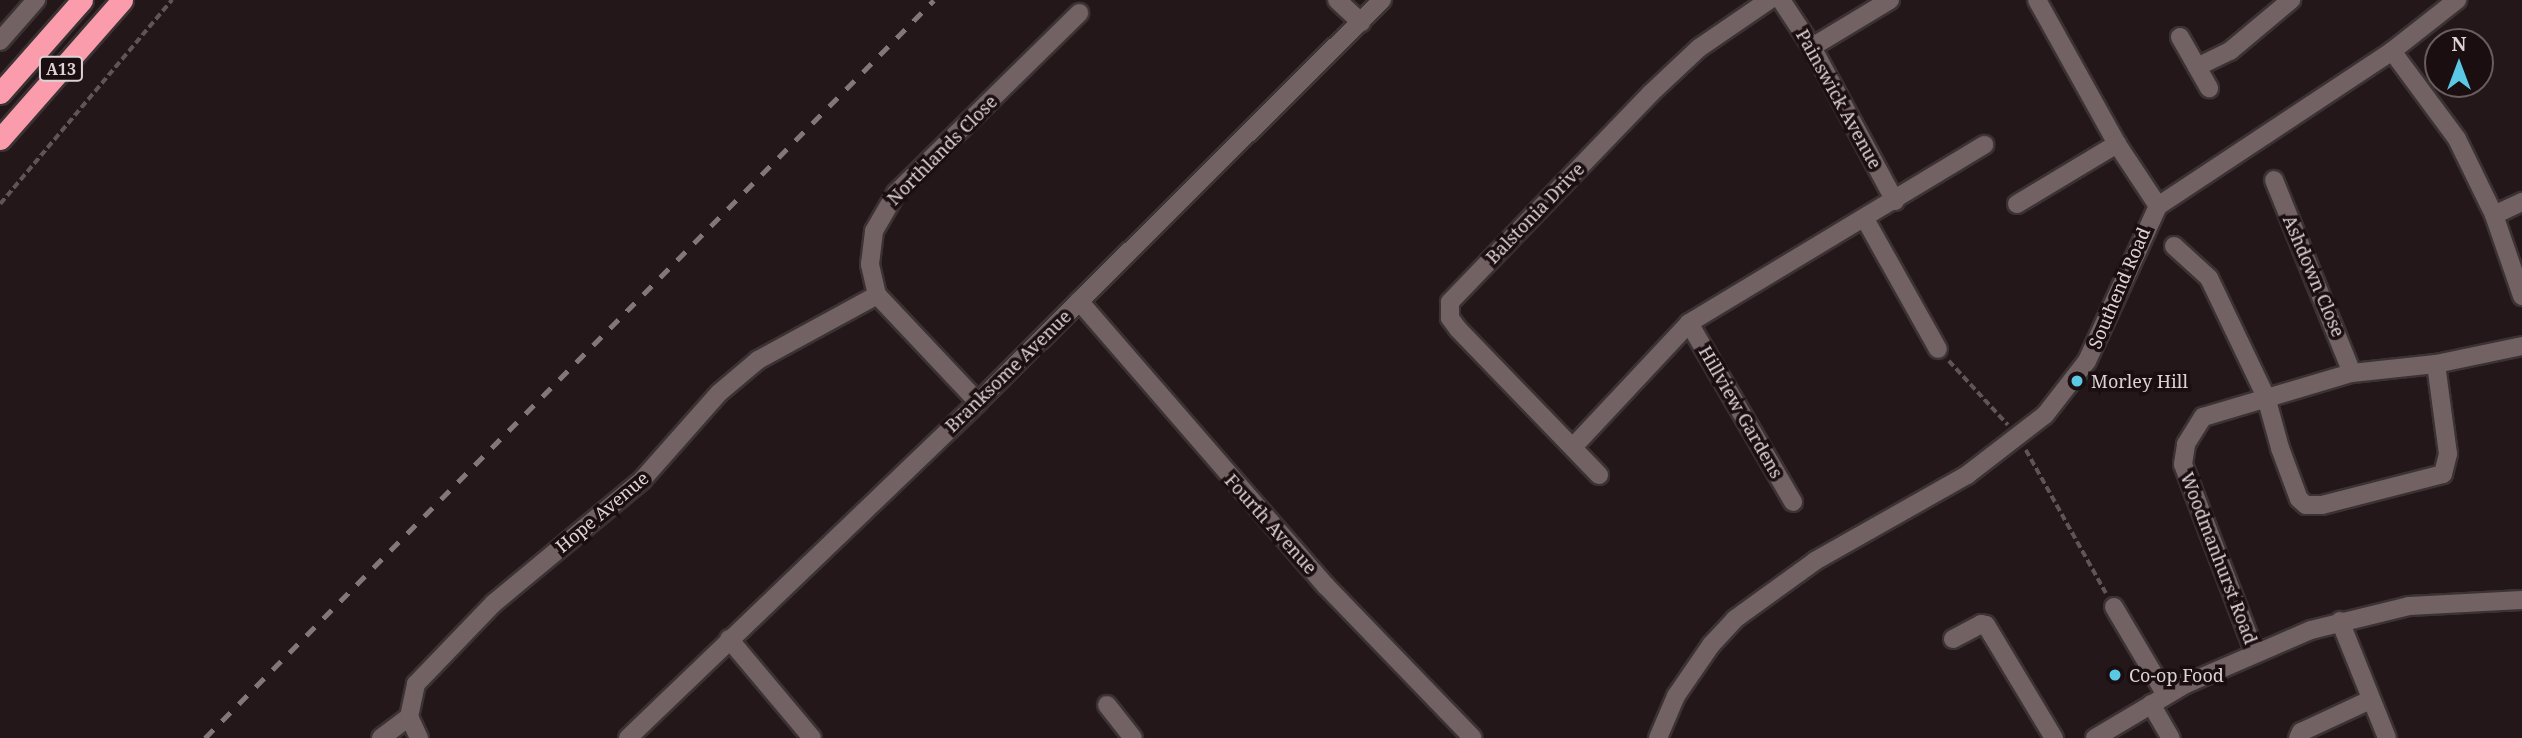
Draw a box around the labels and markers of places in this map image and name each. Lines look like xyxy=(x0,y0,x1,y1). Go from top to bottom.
place label: Morley Hill xyxy=(2091,370,2188,392)
marker: Morley Hill xyxy=(2069,373,2085,389)
place label: Co-op Food xyxy=(2129,664,2224,686)
marker: Co-op Food xyxy=(2107,667,2123,683)

